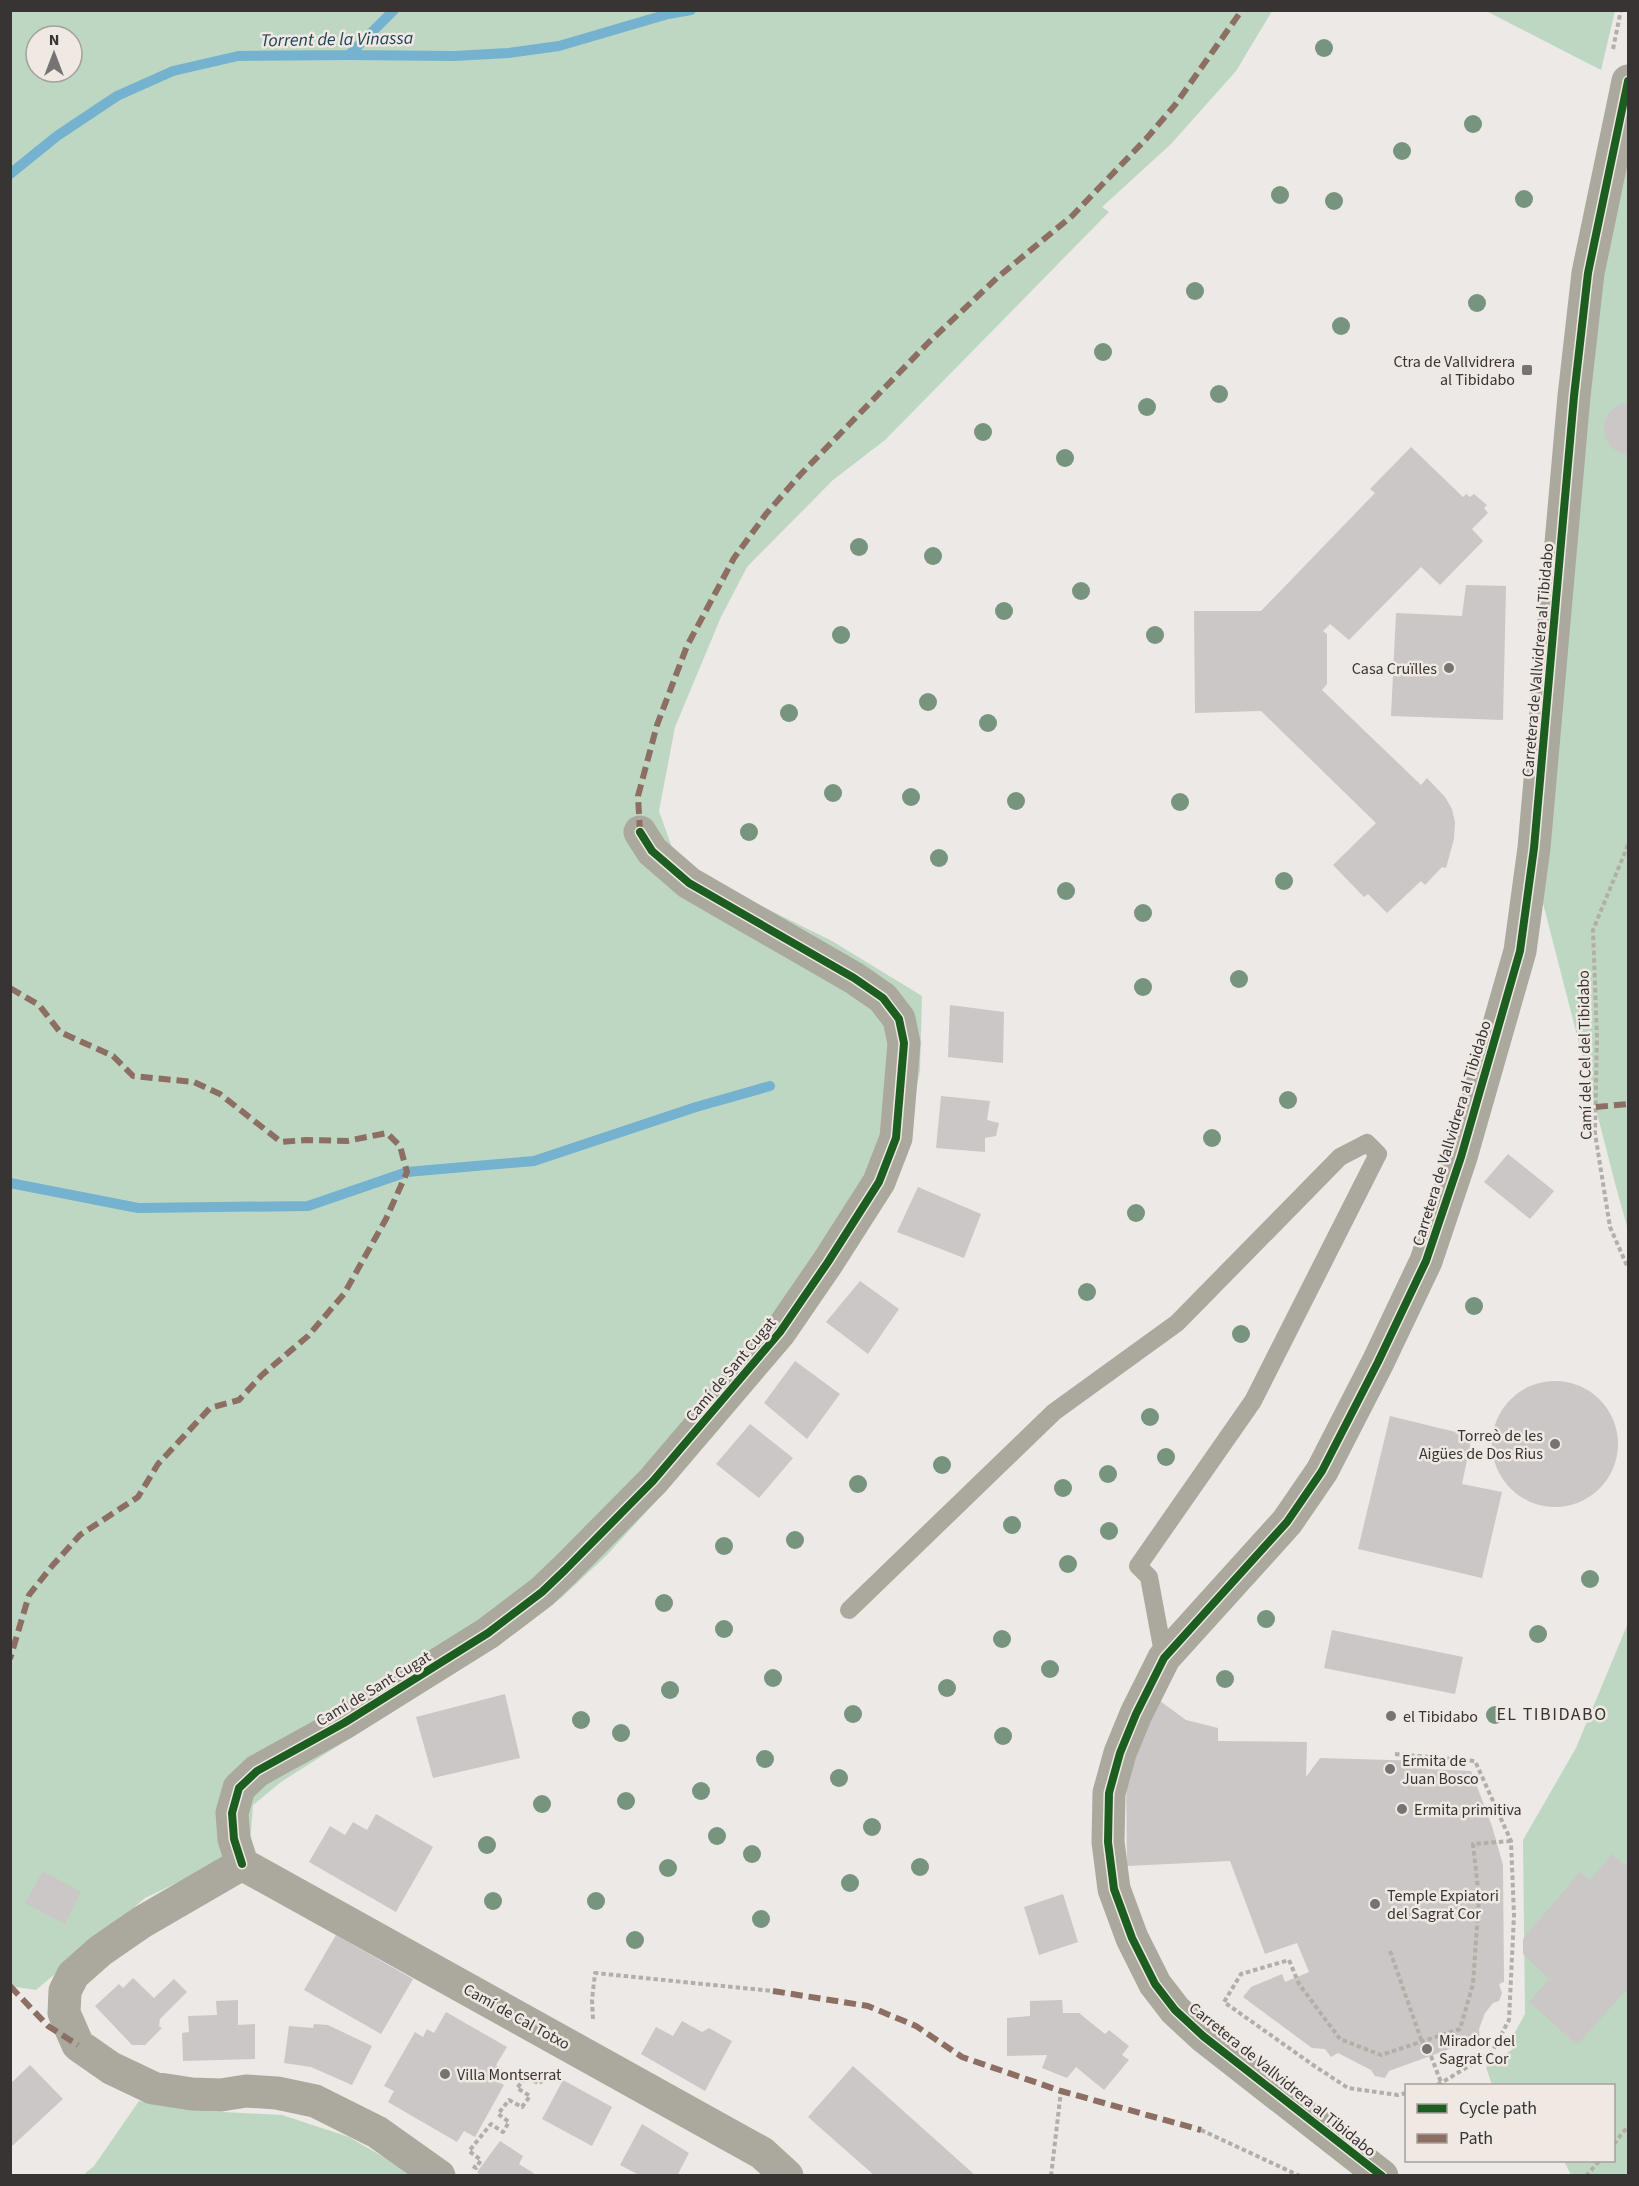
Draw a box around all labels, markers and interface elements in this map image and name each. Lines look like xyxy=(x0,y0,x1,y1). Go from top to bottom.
north arrow xyxy=(24,24,84,84)
water label: Torrent de la Vinassa xyxy=(260,26,414,53)
text: N xyxy=(49,29,59,51)
place label: Ctra de Vallvidrera al Tibidabo xyxy=(1393,351,1515,391)
marker: Ctra de Vallvidrera al Tibidabo xyxy=(1520,363,1534,377)
street label: Carretera de Vallvidrera al Tibidabo xyxy=(1517,542,1559,778)
place label: Casa Cruïlles xyxy=(1352,658,1437,680)
marker: Casa Cruïlles xyxy=(1442,661,1456,675)
street label: Camí del Cel del Tibidabo xyxy=(1573,970,1597,1140)
street label: Carretera de Vallvidrera al Tibidabo xyxy=(1407,1018,1497,1249)
street label: Camí de Sant Cugat xyxy=(680,1312,781,1427)
place label: Torreò de les Aigües de Dos Rius xyxy=(1419,1425,1543,1465)
marker: Torreò de les Aigües de Dos Rius xyxy=(1548,1437,1562,1451)
street label: Camí de Sant Cugat xyxy=(312,1646,436,1732)
district label: EL TIBIDABO xyxy=(1496,1702,1608,1727)
place label: el Tibidabo xyxy=(1403,1706,1478,1728)
marker: el Tibidabo xyxy=(1384,1709,1398,1723)
place label: Ermita de Juan Bosco xyxy=(1402,1750,1479,1790)
marker: Ermita de Juan Bosco xyxy=(1383,1762,1397,1776)
place label: Ermita primitiva xyxy=(1414,1799,1522,1821)
marker: Ermita primitiva xyxy=(1395,1802,1409,1816)
place label: Temple Expiatori del Sagrat Cor xyxy=(1387,1885,1499,1925)
marker: Temple Expiatori del Sagrat Cor xyxy=(1368,1897,1382,1911)
street label: Camí de Cal Totxo xyxy=(459,1978,574,2055)
street label: Carretera de Vallvidrera al Tibidabo xyxy=(1184,1997,1381,2162)
place label: Mirador del Sagrat Cor xyxy=(1439,2030,1515,2070)
marker: Mirador del Sagrat Cor xyxy=(1420,2042,1434,2056)
place label: Villa Montserrat xyxy=(457,2064,562,2086)
marker: Villa Montserrat xyxy=(438,2067,452,2081)
legend xyxy=(1405,2084,1615,2162)
text: Cycle path xyxy=(1459,2096,1537,2121)
text: Path xyxy=(1459,2126,1493,2151)

